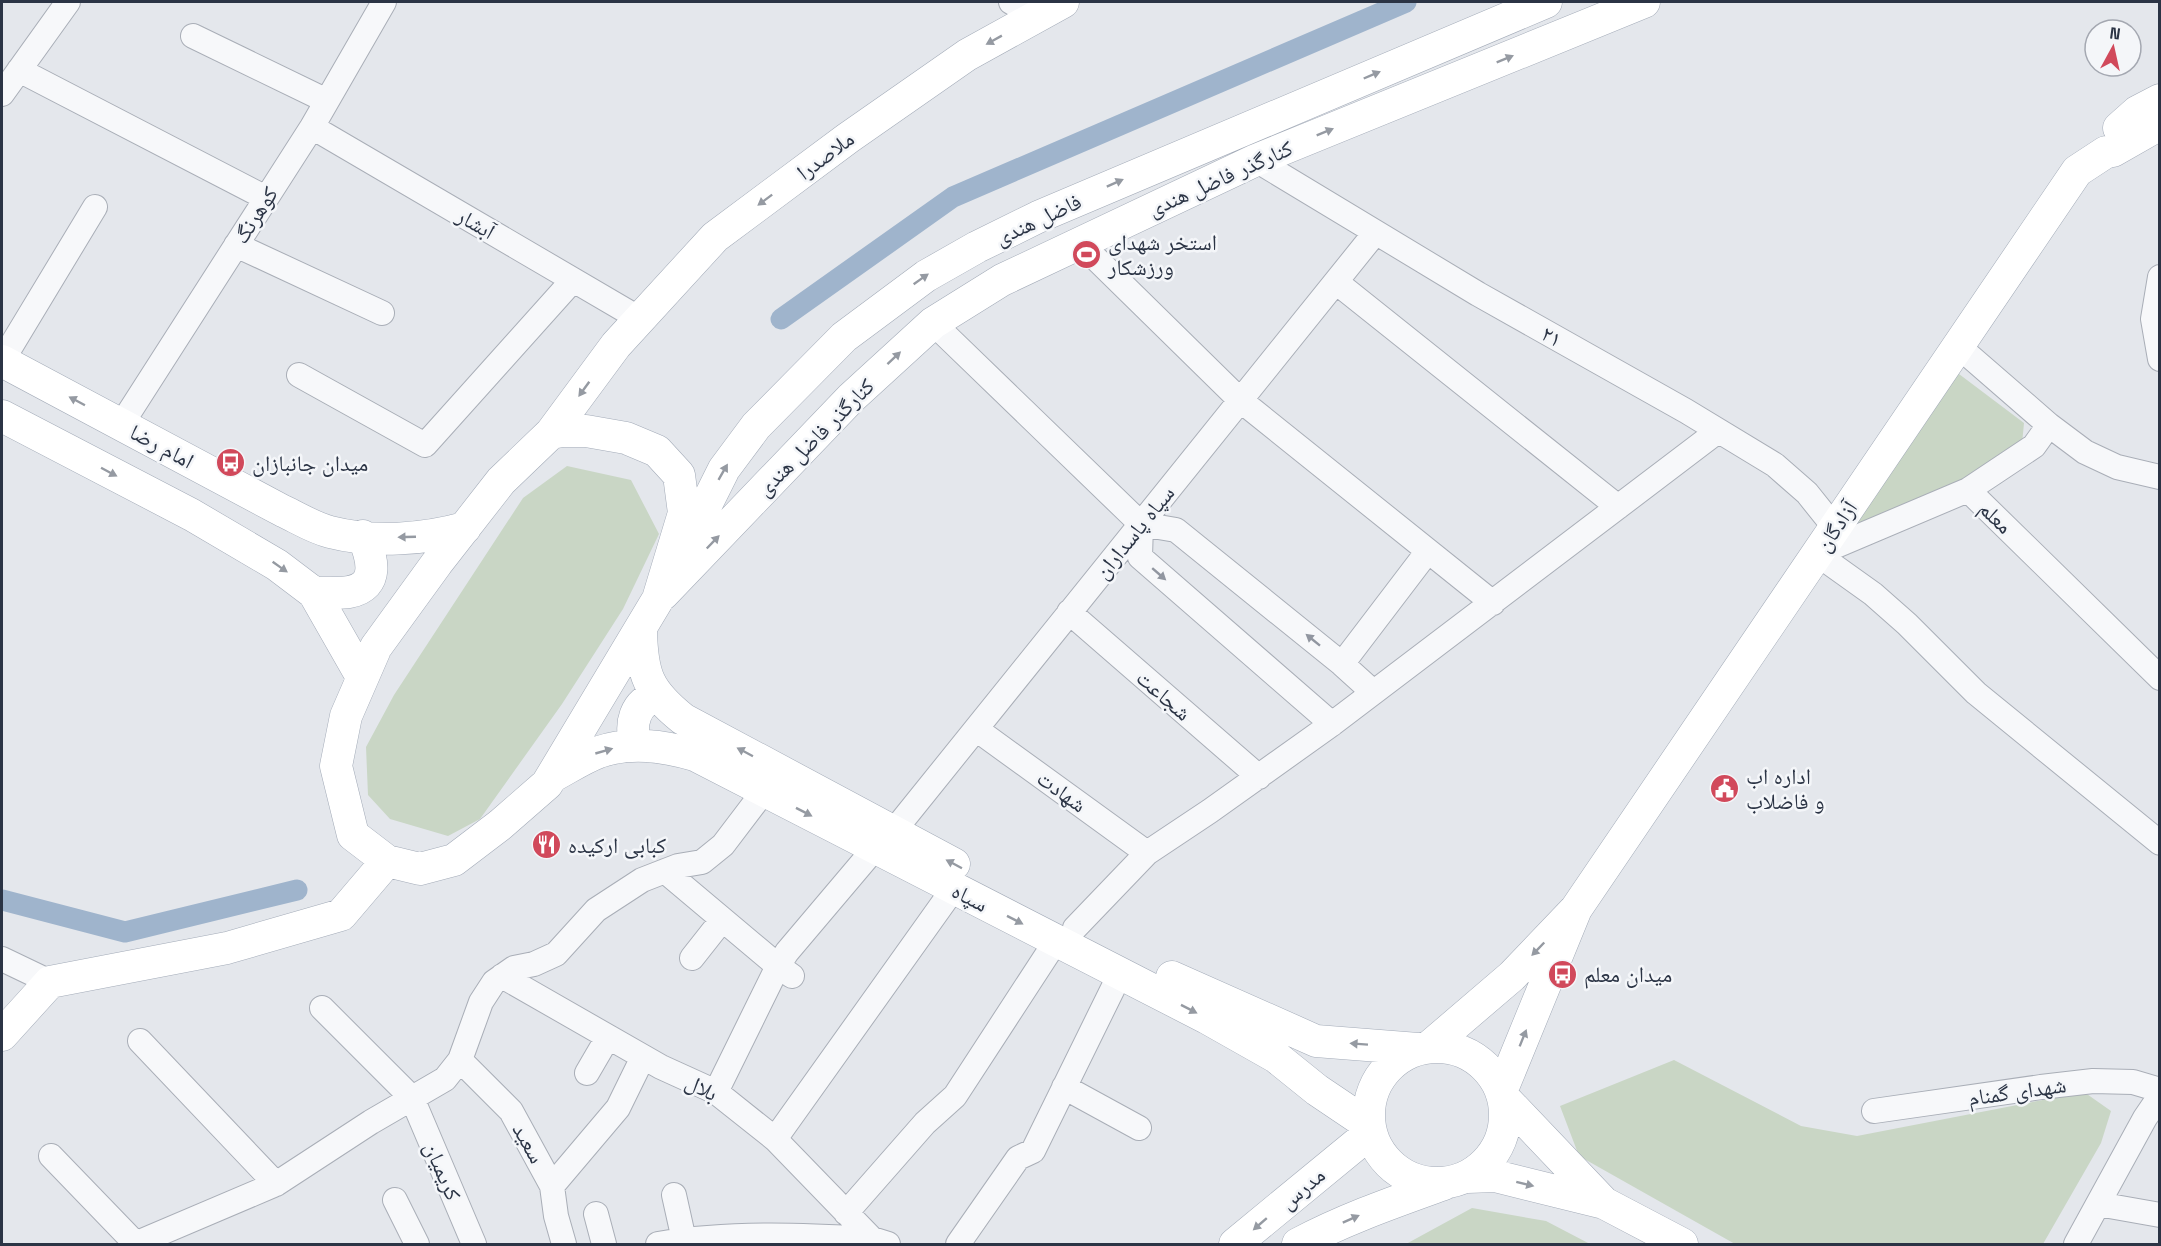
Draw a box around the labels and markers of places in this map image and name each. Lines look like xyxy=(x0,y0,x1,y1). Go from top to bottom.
place label: استخر شهدای ورزشکار xyxy=(1107,228,1217,281)
sports icon: استخر شهدای ورزشکار xyxy=(1071,239,1103,271)
bus stop icon: میدان جانبازان xyxy=(215,447,247,479)
place label: میدان جانبازان xyxy=(252,449,368,477)
place label: اداره اب و فاضلاب xyxy=(1746,762,1824,815)
public building icon: اداره اب و فاضلاب xyxy=(1709,773,1741,805)
restaurant icon: کبابی ارکیده xyxy=(531,829,563,861)
place label: کبابی ارکیده xyxy=(568,831,666,859)
bus stop icon: میدان معلم xyxy=(1547,958,1579,990)
place label: میدان معلم xyxy=(1584,960,1672,989)

